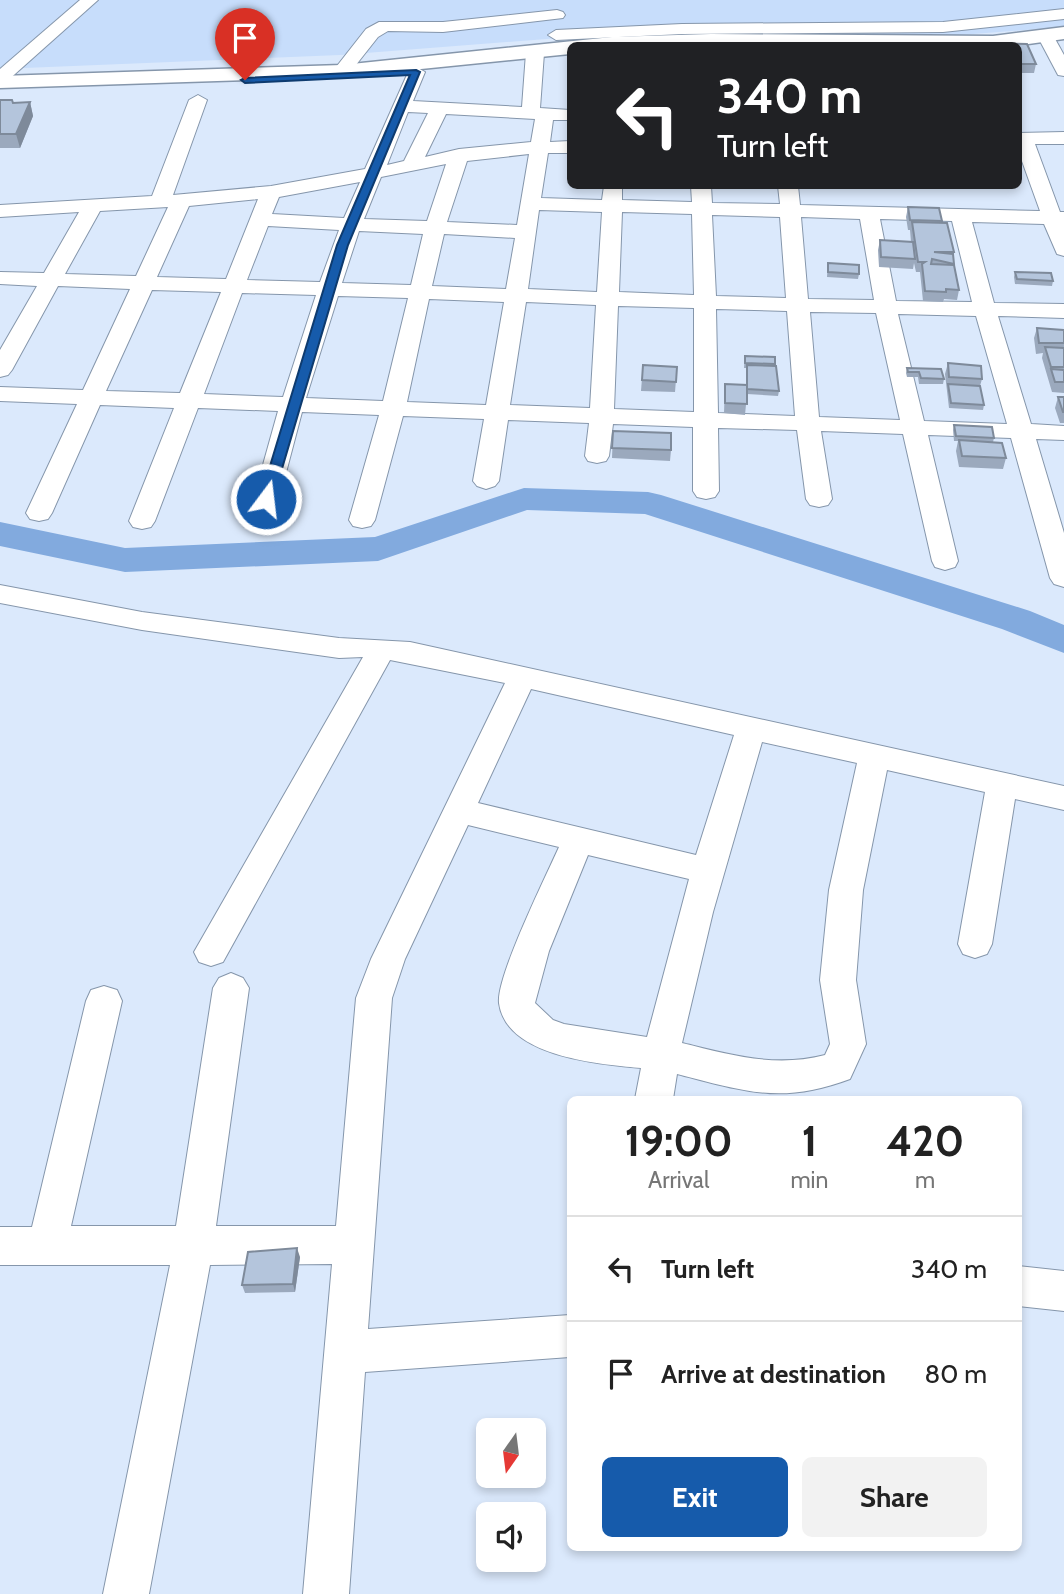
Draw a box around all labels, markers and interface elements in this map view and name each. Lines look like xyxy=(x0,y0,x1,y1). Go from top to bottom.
pin xyxy=(215,8,275,80)
icon: arrive xyxy=(226,19,264,57)
text: 340 m xyxy=(717,66,862,125)
icon: left xyxy=(602,70,693,161)
text: Turn left xyxy=(717,126,828,165)
position arrow xyxy=(229,462,303,536)
text: 19:00 xyxy=(625,1115,733,1167)
text: 1 xyxy=(802,1115,817,1167)
text: 420 xyxy=(886,1115,964,1167)
text: Arrival xyxy=(648,1166,709,1194)
text: min xyxy=(790,1166,828,1194)
text: m xyxy=(915,1166,935,1194)
icon: left xyxy=(602,1250,640,1288)
text: Turn left xyxy=(661,1253,754,1285)
text: 340 m xyxy=(911,1253,987,1285)
icon: arrive xyxy=(602,1355,640,1393)
text: Arrive at destination xyxy=(661,1358,886,1390)
text: 80 m xyxy=(924,1358,987,1390)
north arrow xyxy=(476,1418,546,1488)
map controls xyxy=(476,1418,546,1572)
button: Exit xyxy=(602,1457,788,1537)
button: Share xyxy=(802,1457,987,1537)
button: sound xyxy=(476,1502,546,1572)

